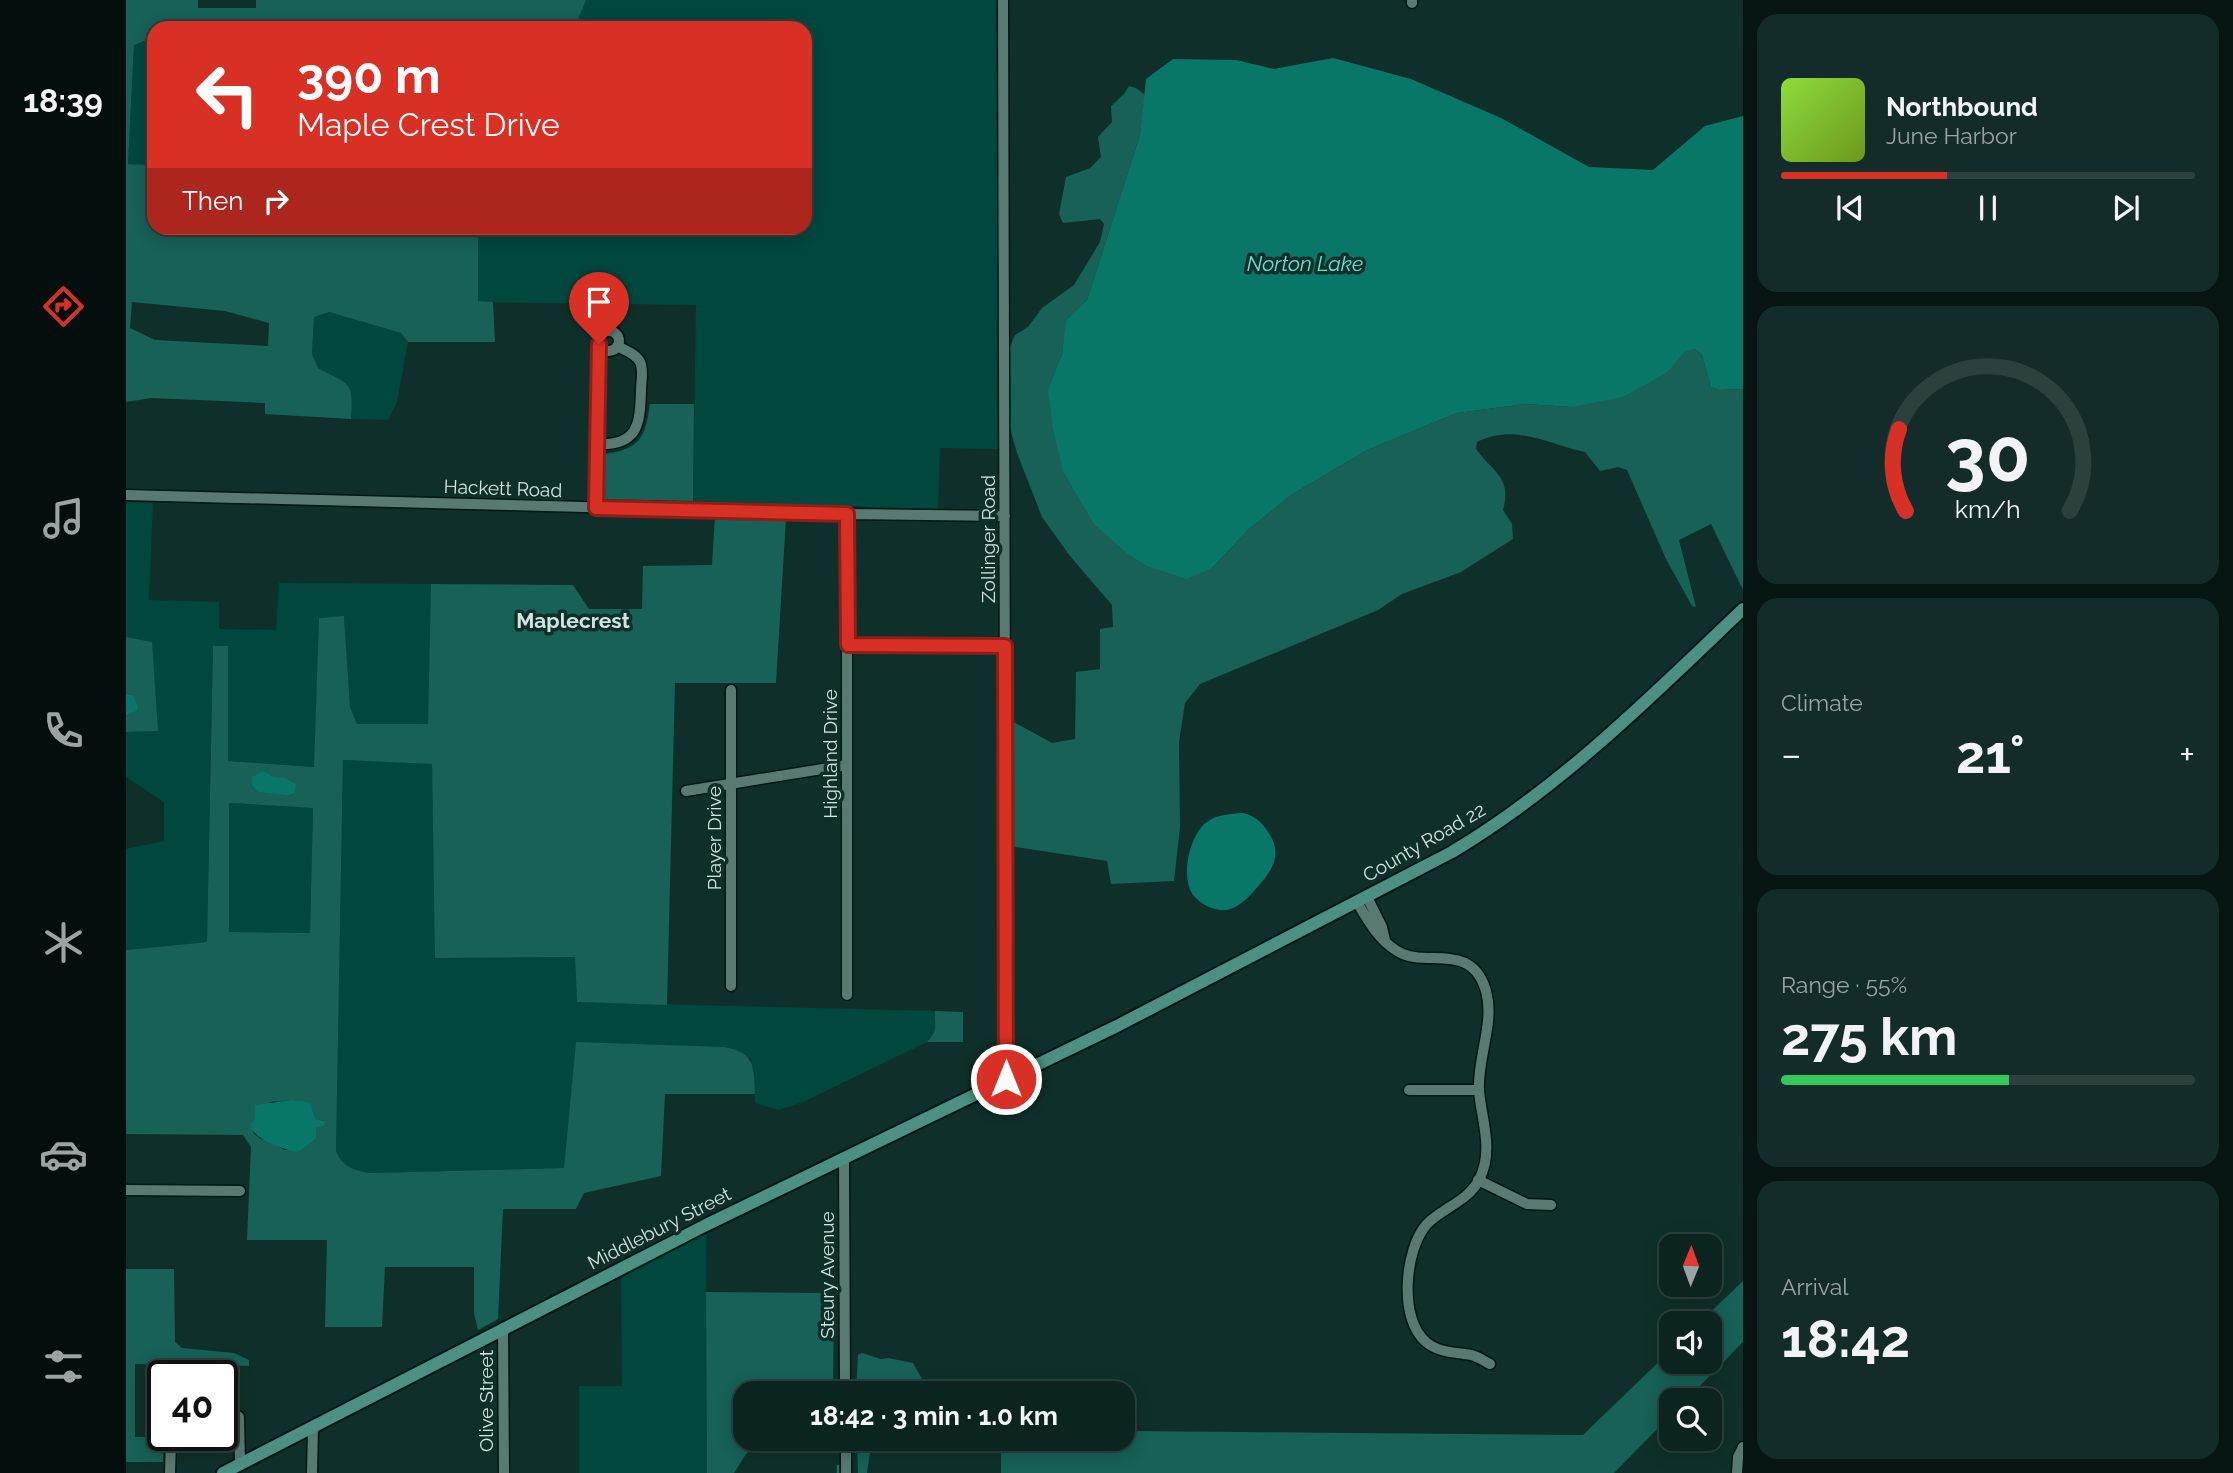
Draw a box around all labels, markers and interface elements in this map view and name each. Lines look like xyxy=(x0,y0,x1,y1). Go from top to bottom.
text: 390 m xyxy=(297,47,441,104)
icon: left xyxy=(182,49,273,140)
text: 18:39 xyxy=(23,82,103,119)
text: Northbound xyxy=(1886,92,2038,122)
text: Maple Crest Drive xyxy=(297,106,560,143)
text: June Harbor xyxy=(1886,122,2017,149)
icon: right xyxy=(257,182,295,220)
text: Then xyxy=(182,186,243,216)
icon: previous xyxy=(1831,189,1869,227)
icon: pause xyxy=(1969,189,2007,227)
icon: next xyxy=(2107,189,2145,227)
water label: Norton Lake xyxy=(1247,251,1363,276)
pin xyxy=(569,272,629,344)
icon: directions xyxy=(39,282,88,331)
icon: arrive xyxy=(580,283,618,321)
text: 30 xyxy=(1945,413,2031,498)
street label: Hackett Road xyxy=(443,475,563,501)
street label: Zollinger Road xyxy=(977,475,999,603)
text: km/h xyxy=(1955,493,2021,523)
icon: music xyxy=(39,494,88,543)
district label: Maplecrest xyxy=(516,608,630,633)
street label: Highland Drive xyxy=(819,689,841,819)
text: Climate xyxy=(1781,689,1863,716)
icon: phone xyxy=(39,706,88,755)
text: 21° xyxy=(1956,724,2025,785)
text: − xyxy=(1781,732,1801,777)
text: + xyxy=(2179,732,2195,777)
street label: Player Drive xyxy=(703,786,725,890)
street label: County Road 22 xyxy=(1359,798,1489,886)
icon: climate xyxy=(39,918,88,967)
text: Range · 55% xyxy=(1781,971,1907,998)
text: 275 km xyxy=(1781,1006,1958,1067)
position arrow xyxy=(969,1042,1043,1116)
icon: car xyxy=(39,1130,88,1179)
street label: Middlebury Street xyxy=(584,1182,735,1274)
street label: Steury Avenue xyxy=(816,1211,838,1339)
north arrow xyxy=(1659,1234,1722,1297)
map controls xyxy=(1659,1234,1722,1451)
text: Arrival xyxy=(1781,1273,1848,1300)
text: 18:42 xyxy=(1781,1308,1910,1369)
button: sound xyxy=(1659,1311,1722,1374)
icon: filters xyxy=(39,1342,88,1391)
street label: Olive Street xyxy=(475,1349,497,1452)
speed limit sign: 40 xyxy=(147,1360,238,1451)
button: search xyxy=(1659,1388,1722,1451)
text: 18:42 · 3 min · 1.0 km xyxy=(810,1401,1058,1431)

